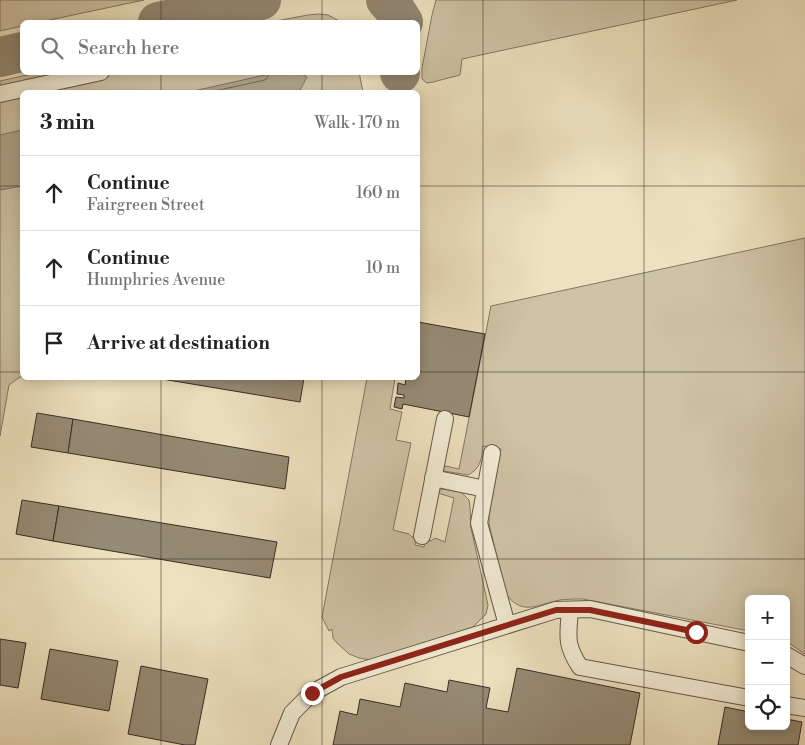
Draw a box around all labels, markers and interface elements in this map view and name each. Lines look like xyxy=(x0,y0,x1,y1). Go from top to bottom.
search box xyxy=(20,20,420,75)
icon: search xyxy=(38,34,66,62)
text: Search here xyxy=(78,36,179,60)
text: 3 min xyxy=(40,110,95,136)
text: Walk · 170 m xyxy=(314,113,400,133)
text: Continue xyxy=(87,171,170,195)
icon: ahead xyxy=(40,179,68,207)
text: 160 m xyxy=(356,183,400,203)
text: Fairgreen Street xyxy=(87,195,205,215)
text: Continue xyxy=(87,246,170,270)
icon: ahead xyxy=(40,254,68,282)
text: 10 m xyxy=(366,258,400,278)
text: Humphries Avenue xyxy=(87,270,225,290)
icon: arrive xyxy=(40,329,68,357)
text: Arrive at destination xyxy=(87,331,270,355)
map controls xyxy=(745,595,790,730)
button: + xyxy=(745,595,790,640)
route start xyxy=(685,621,708,644)
button: − xyxy=(745,640,790,685)
route end xyxy=(301,682,324,705)
button: locate xyxy=(745,685,790,730)

